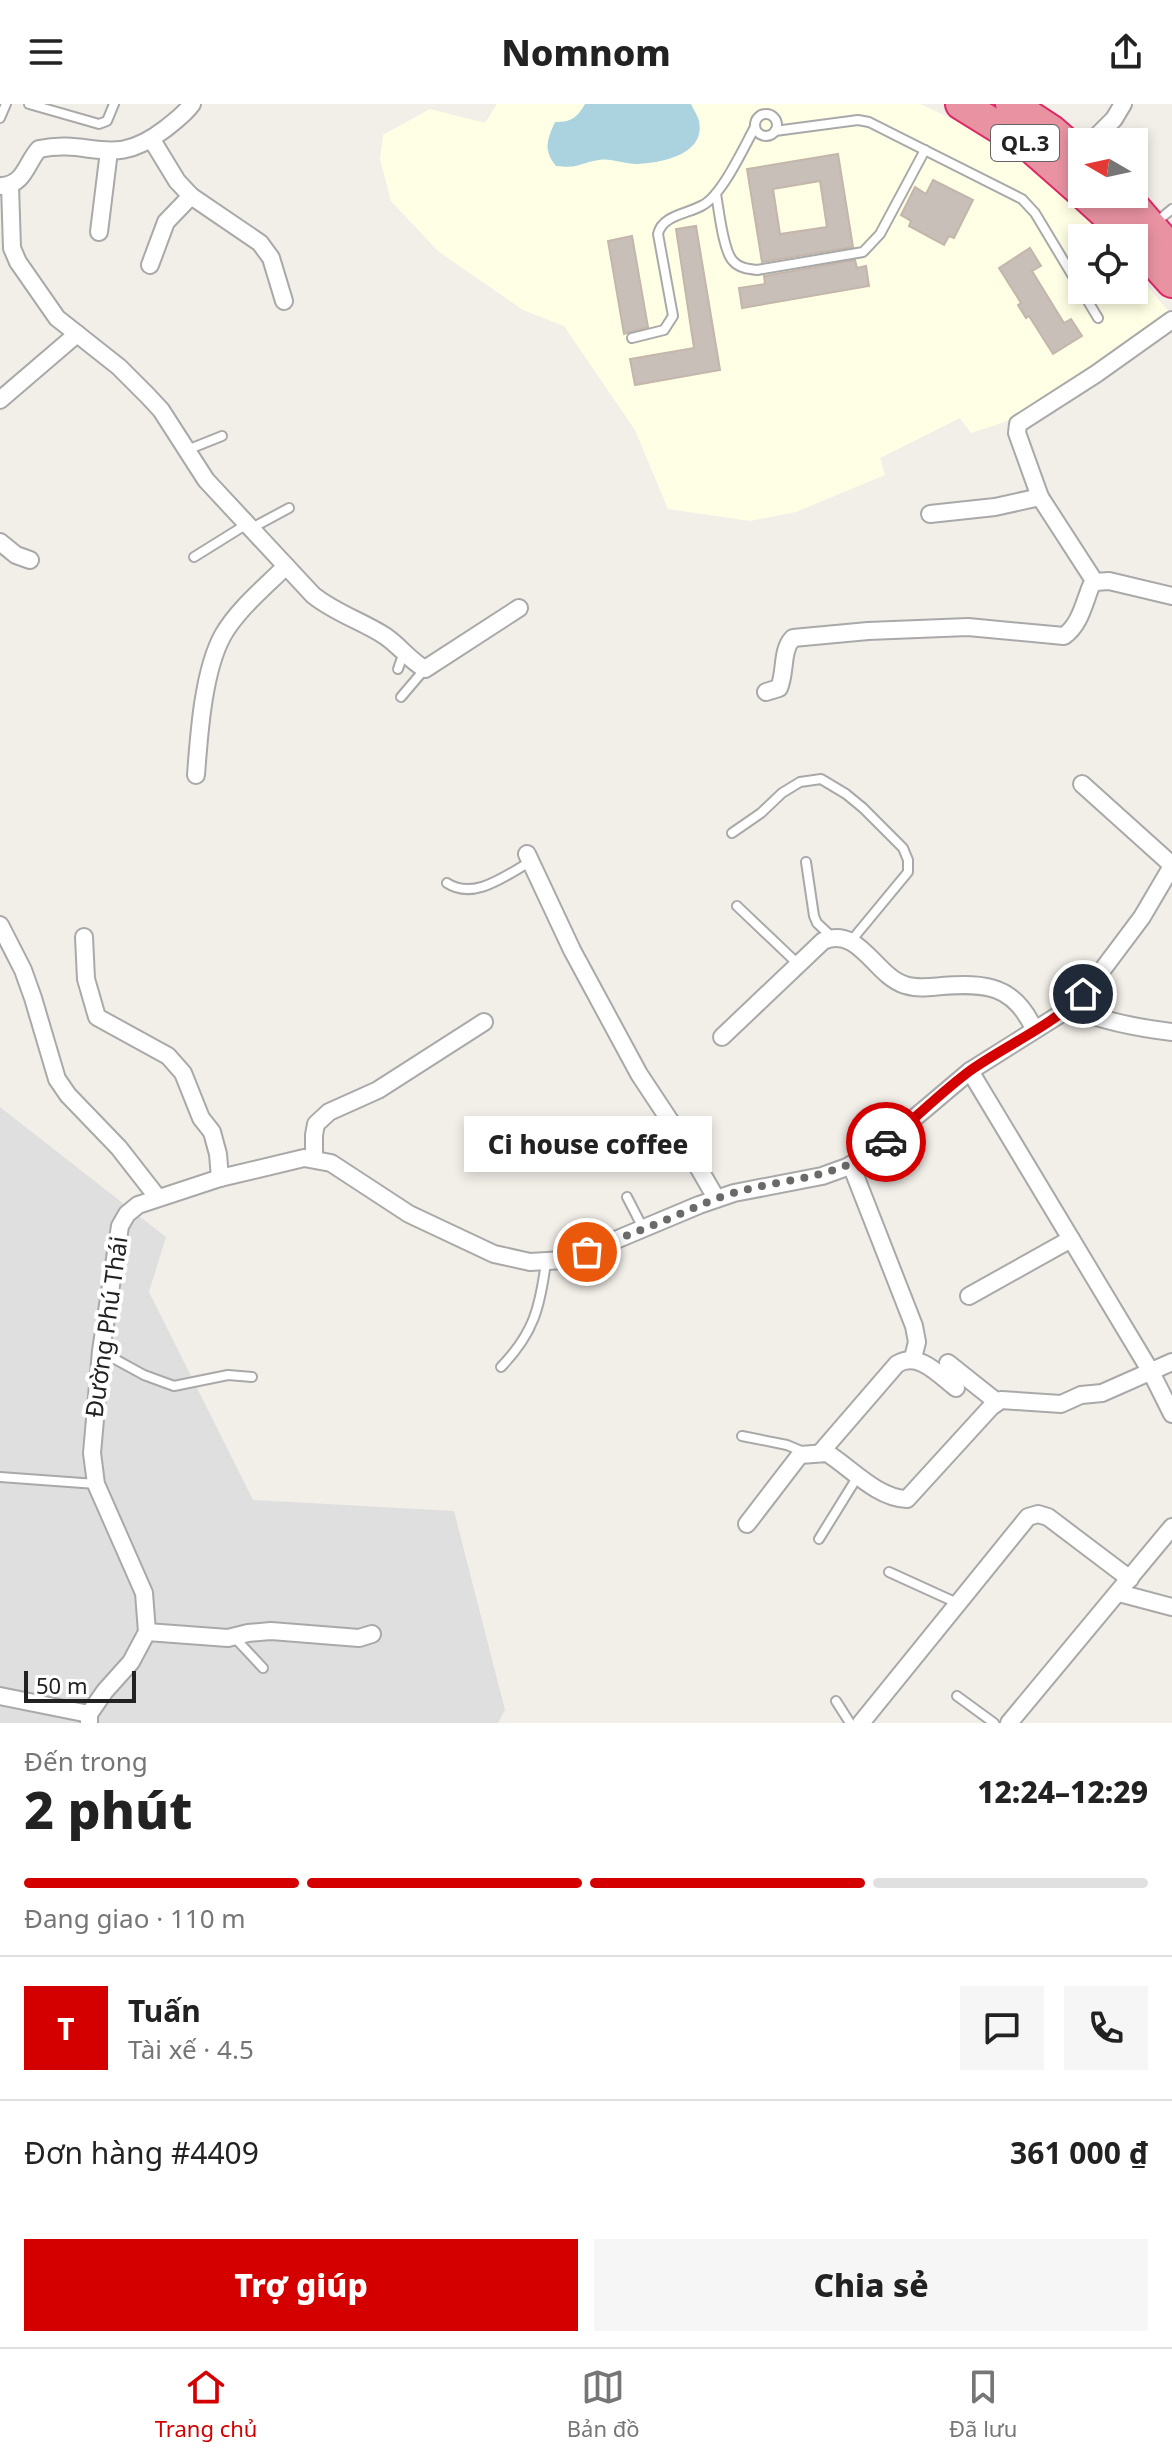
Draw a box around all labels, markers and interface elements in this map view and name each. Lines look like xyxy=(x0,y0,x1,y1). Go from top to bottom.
text: Nomnom xyxy=(501,28,671,77)
icon: menu xyxy=(24,30,68,74)
icon: share xyxy=(1104,30,1148,74)
road number: QL.3 xyxy=(991,125,1059,161)
north arrow xyxy=(1068,128,1148,208)
map controls xyxy=(1068,128,1148,304)
button: locate xyxy=(1068,224,1148,304)
pin xyxy=(1049,960,1117,1028)
icon: home xyxy=(1061,972,1105,1016)
courier xyxy=(846,1102,926,1182)
callout: Ci house coffee xyxy=(463,1116,711,1172)
icon: car xyxy=(864,1120,908,1164)
text: Ci house coffee xyxy=(488,1126,688,1162)
pin xyxy=(553,1218,621,1286)
icon: bag xyxy=(565,1230,609,1274)
street label: Đường Phú Thái xyxy=(76,1234,135,1419)
scale bar xyxy=(24,1667,136,1703)
text: 50 m xyxy=(36,1670,87,1700)
text: Đến trong xyxy=(24,1743,148,1779)
text: 12:24–12:29 xyxy=(977,1771,1148,1812)
text: 2 phút xyxy=(24,1773,192,1844)
text: Đang giao · 110 m xyxy=(24,1900,246,1936)
button: chat xyxy=(960,1986,1044,2070)
button: phone xyxy=(1064,1986,1148,2070)
text: Tuấn xyxy=(128,1990,201,2031)
text: T xyxy=(57,2008,75,2049)
text: Tài xế · 4.5 xyxy=(128,2031,254,2067)
text: Đơn hàng #4409 xyxy=(24,2132,259,2173)
text: 361 000 ₫ xyxy=(1010,2132,1148,2173)
button: Trợ giúp xyxy=(24,2239,578,2331)
button: Chia sẻ xyxy=(594,2239,1148,2331)
tab: Trang chủ xyxy=(155,2365,257,2443)
tab: Bản đồ xyxy=(567,2365,640,2443)
tab: Đã lưu xyxy=(949,2365,1017,2443)

